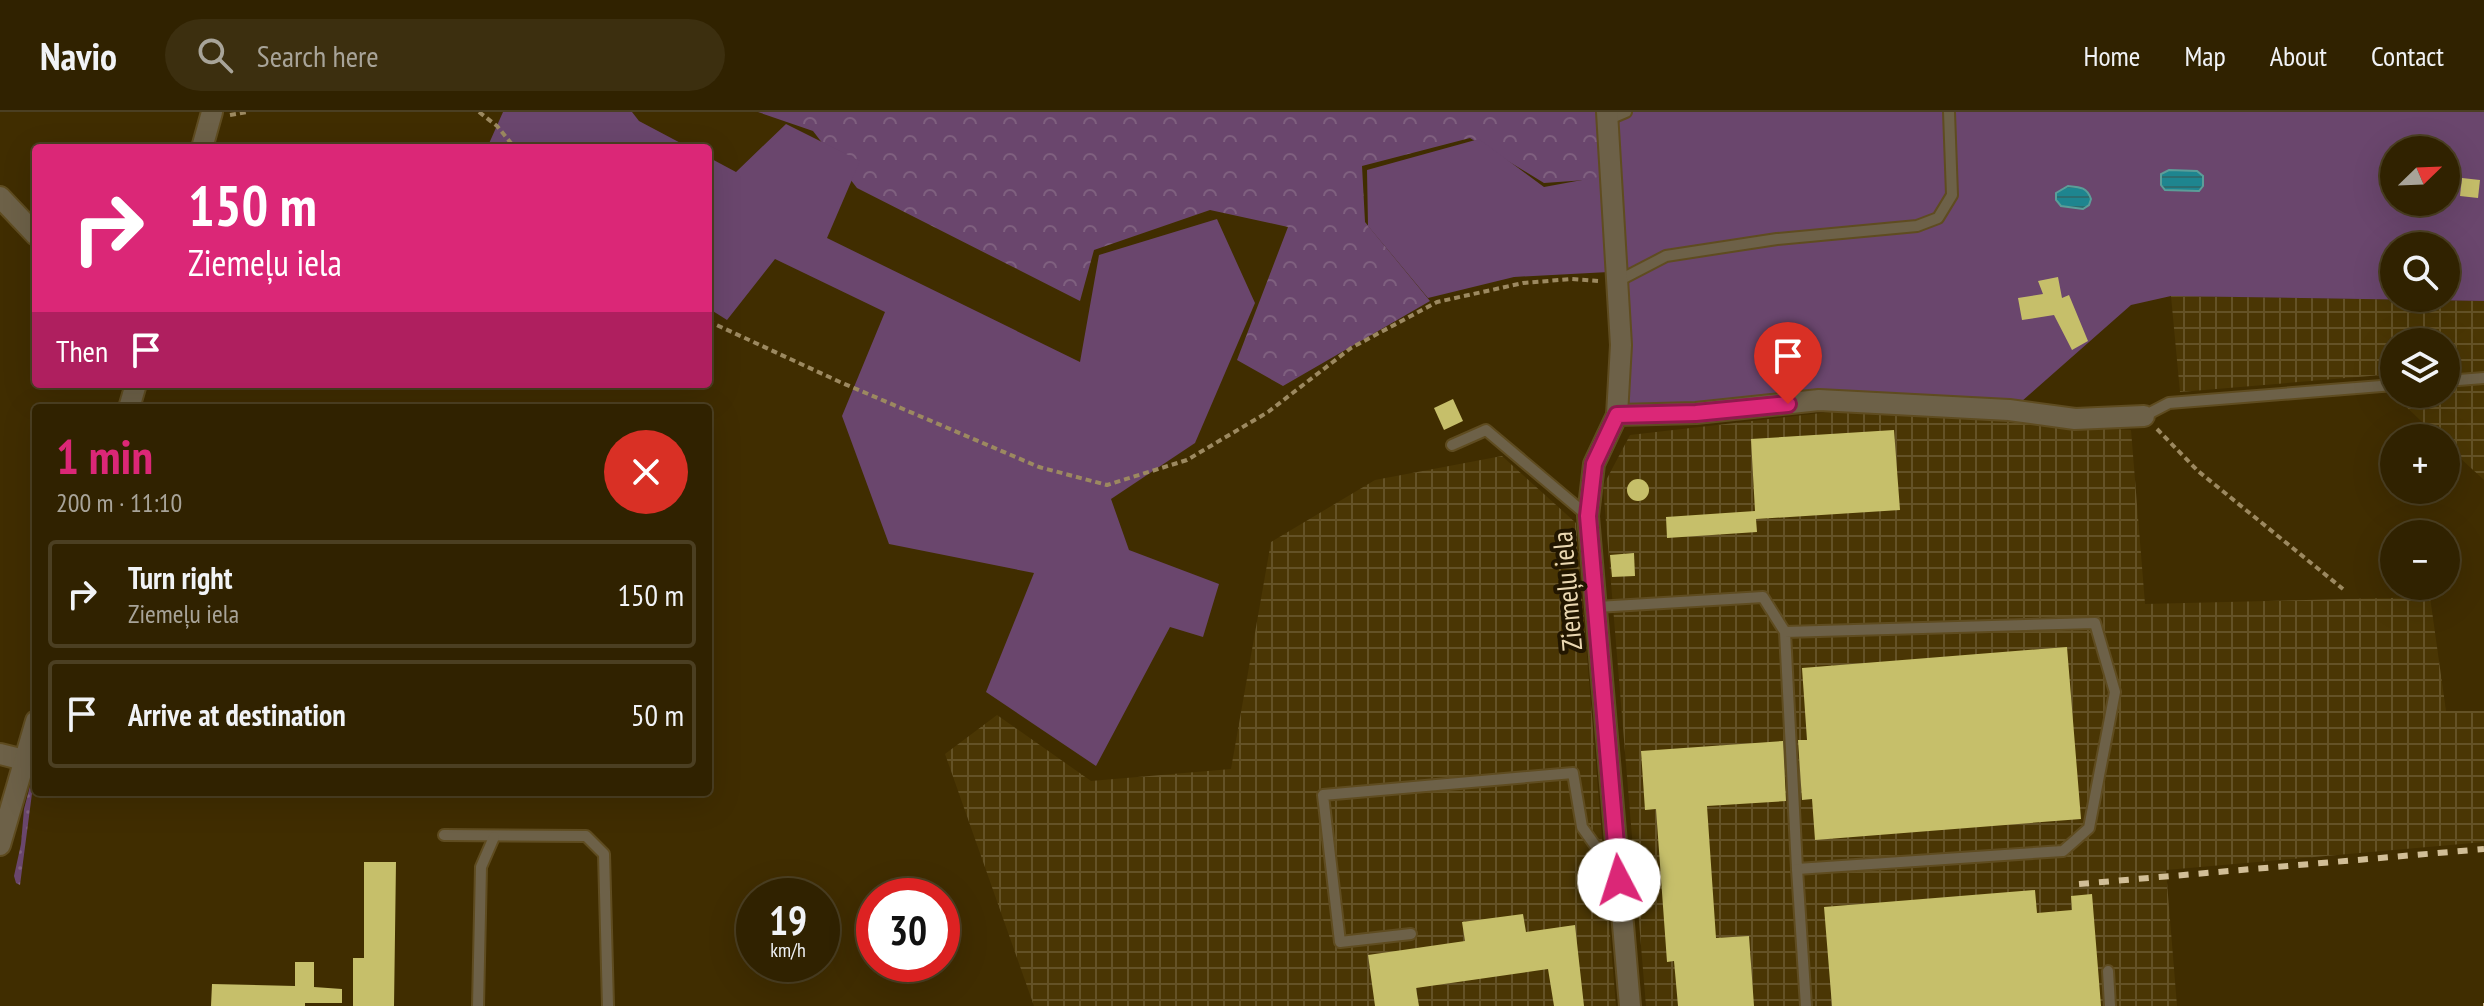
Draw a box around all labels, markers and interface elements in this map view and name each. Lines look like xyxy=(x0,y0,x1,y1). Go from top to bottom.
search box xyxy=(165,19,725,91)
text: Navio xyxy=(40,31,117,80)
icon: search xyxy=(193,33,237,77)
text: Search here xyxy=(257,36,379,75)
text: Home xyxy=(2084,37,2140,74)
text: Map xyxy=(2184,37,2226,74)
text: About xyxy=(2270,37,2327,74)
text: Contact xyxy=(2371,37,2444,74)
north arrow xyxy=(2380,136,2460,216)
map controls xyxy=(2380,136,2460,600)
text: 150 m xyxy=(188,169,317,241)
icon: right xyxy=(56,176,160,280)
button: search xyxy=(2380,232,2460,312)
text: Ziemeļu iela xyxy=(188,239,342,286)
pin xyxy=(1754,322,1822,404)
icon: arrive xyxy=(124,328,168,372)
button: layers xyxy=(2380,328,2460,408)
text: Then xyxy=(56,331,108,370)
icon: arrive xyxy=(1766,334,1810,378)
button: + xyxy=(2380,424,2460,504)
text: 1 min xyxy=(56,425,153,487)
button: close xyxy=(604,430,688,514)
text: 200 m · 11:10 xyxy=(56,486,182,519)
button: − xyxy=(2380,520,2460,600)
street label: Ziemeļu iela xyxy=(1543,530,1590,652)
text: Turn right xyxy=(128,558,232,597)
icon: right xyxy=(60,572,104,616)
text: 150 m xyxy=(618,575,684,614)
text: Ziemeļu iela xyxy=(128,597,239,630)
icon: arrive xyxy=(60,692,104,736)
text: Arrive at destination xyxy=(128,695,346,734)
text: 50 m xyxy=(631,695,684,734)
position arrow xyxy=(1577,838,1661,922)
speed limit sign: 30 xyxy=(856,878,960,982)
text: 19 xyxy=(769,894,807,946)
text: km/h xyxy=(770,937,806,963)

